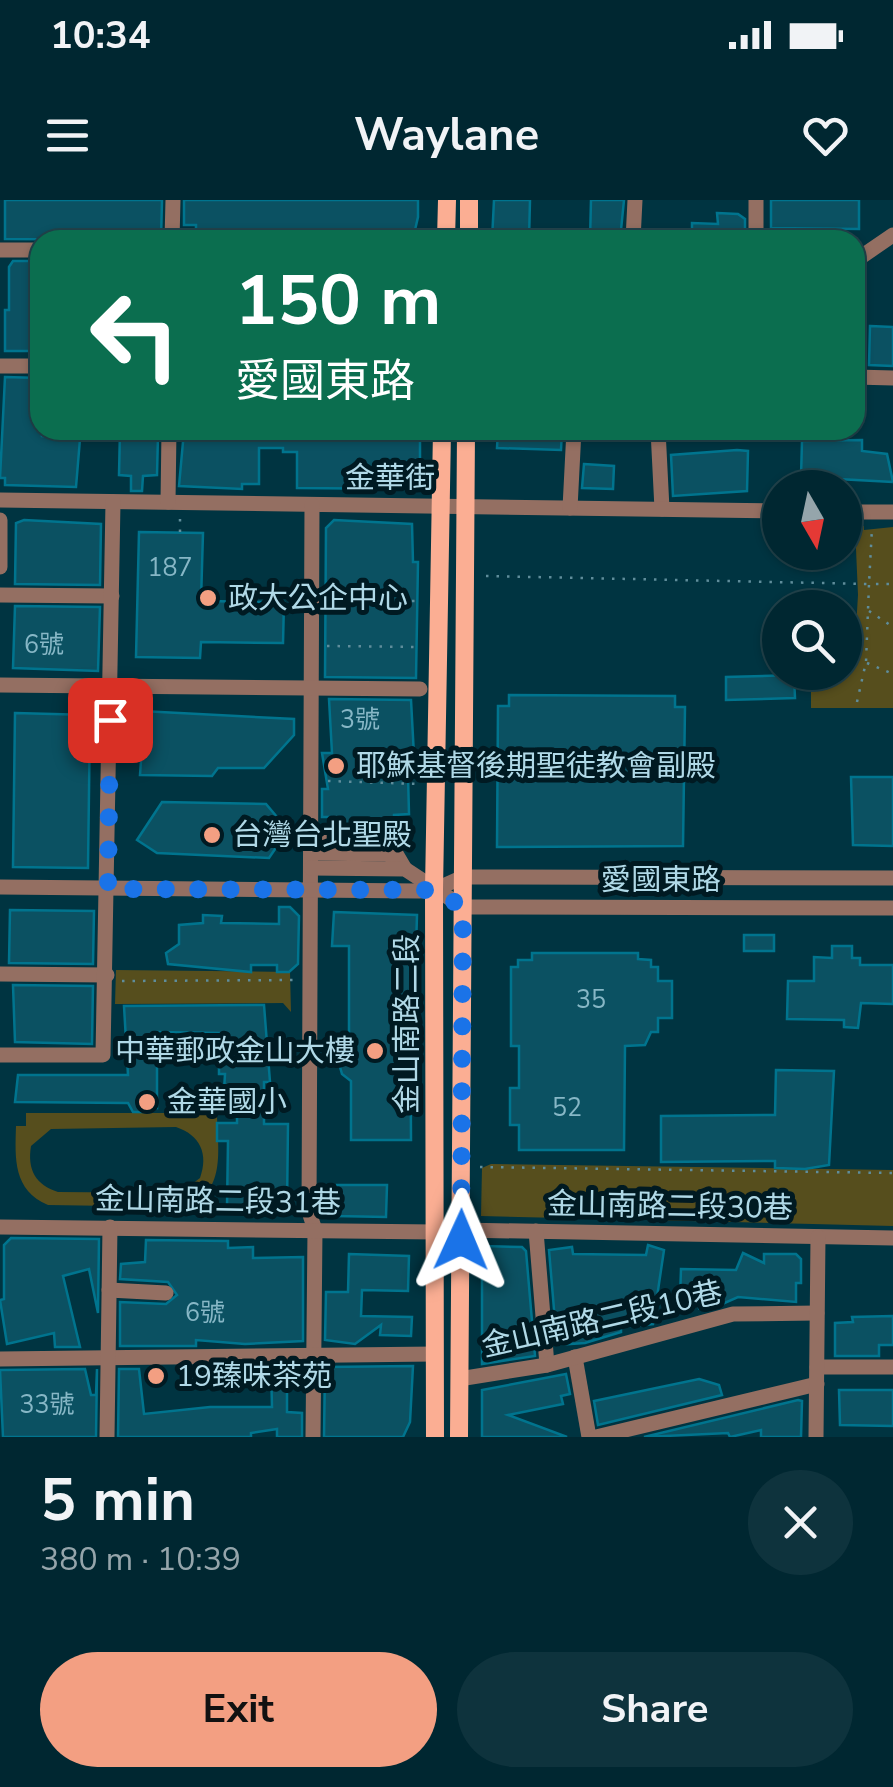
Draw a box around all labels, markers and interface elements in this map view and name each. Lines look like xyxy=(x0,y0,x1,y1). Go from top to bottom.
text: 10:34 xyxy=(50,10,151,61)
text: Waylane xyxy=(354,105,539,166)
icon: menu xyxy=(40,108,95,163)
icon: heart xyxy=(798,108,853,163)
text: 150 m xyxy=(235,253,441,349)
icon: left xyxy=(70,270,200,400)
text: 愛國東路 xyxy=(235,351,415,412)
street label: 金華街 xyxy=(345,458,435,499)
north arrow xyxy=(762,470,862,570)
map controls xyxy=(762,470,862,690)
house number: 187 xyxy=(147,551,193,585)
place label: 政大公企中心 xyxy=(228,578,408,619)
marker: 政大公企中心 xyxy=(197,587,219,609)
button: search xyxy=(762,590,862,690)
house number: 6號 xyxy=(24,628,64,662)
pin xyxy=(68,678,153,763)
icon: arrive xyxy=(83,693,138,748)
house number: 3號 xyxy=(340,703,380,737)
place label: 耶穌基督後期聖徒教會副殿 xyxy=(356,746,716,787)
marker: 耶穌基督後期聖徒教會副殿 xyxy=(325,755,347,777)
place label: 台灣台北聖殿 xyxy=(232,815,412,856)
marker: 台灣台北聖殿 xyxy=(201,824,223,846)
street label: 愛國東路 xyxy=(601,860,721,901)
street label: 金山南路二段 xyxy=(387,934,428,1114)
house number: 35 xyxy=(576,983,606,1017)
place label: 中華郵政金山大樓 xyxy=(115,1031,355,1072)
marker: 中華郵政金山大樓 xyxy=(364,1040,386,1062)
place label: 金華國小 xyxy=(167,1082,287,1123)
marker: 金華國小 xyxy=(136,1091,158,1113)
house number: 52 xyxy=(552,1091,582,1125)
street label: 金山南路二段31巷 xyxy=(95,1179,341,1224)
street label: 金山南路二段30巷 xyxy=(547,1184,793,1229)
position arrow xyxy=(409,1188,513,1292)
street label: 金山南路二段10巷 xyxy=(478,1272,727,1367)
house number: 6號 xyxy=(185,1296,225,1330)
place label: 19臻味茶苑 xyxy=(176,1356,332,1397)
marker: 19臻味茶苑 xyxy=(145,1365,167,1387)
house number: 33號 xyxy=(19,1388,75,1422)
text: 5 min xyxy=(40,1459,195,1541)
button: close xyxy=(748,1470,853,1575)
text: 380 m · 10:39 xyxy=(40,1538,241,1581)
button: Exit xyxy=(40,1652,437,1767)
button: Share xyxy=(457,1652,853,1767)

